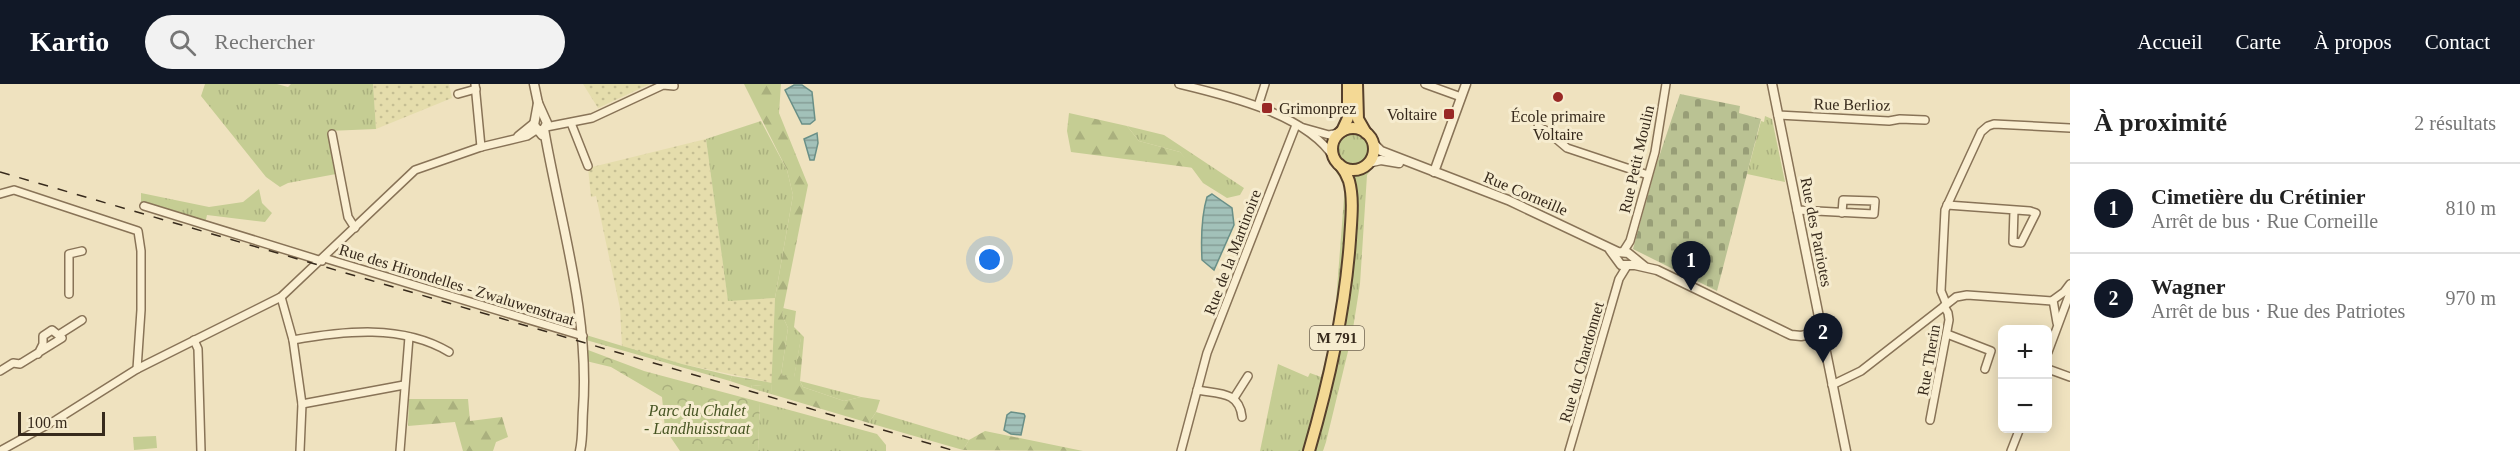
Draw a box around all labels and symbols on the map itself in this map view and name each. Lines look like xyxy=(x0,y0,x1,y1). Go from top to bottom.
marker: École primaire Voltaire xyxy=(1551,90,1565,104)
street label: Rue Berlioz xyxy=(1813,95,1891,114)
place label: Grimonprez xyxy=(1279,100,1356,118)
marker: Grimonprez xyxy=(1260,101,1274,115)
street label: Rue Petit Moulin xyxy=(1616,103,1657,215)
place label: Voltaire xyxy=(1387,106,1437,123)
marker: Voltaire xyxy=(1442,107,1456,121)
place label: École primaire Voltaire xyxy=(1511,107,1605,143)
street label: Rue Corneille xyxy=(1481,168,1570,219)
street label: Rue des Patriotes xyxy=(1798,176,1835,288)
street label: Rue de la Martinoire xyxy=(1201,187,1264,317)
street label: Rue des Hirondelles - Zwaluwenstraat xyxy=(337,240,577,329)
pin: 1 xyxy=(1672,242,1710,291)
your location xyxy=(975,245,1004,274)
street label: Rue du Chardonnet xyxy=(1556,299,1607,424)
pin: 2 xyxy=(1804,314,1842,363)
street label: Rue Therin xyxy=(1914,323,1943,397)
road number: M 791 xyxy=(1310,326,1364,350)
park label: Parc du Chalet - Landhuisstraat xyxy=(644,402,751,437)
scale bar xyxy=(18,409,105,436)

